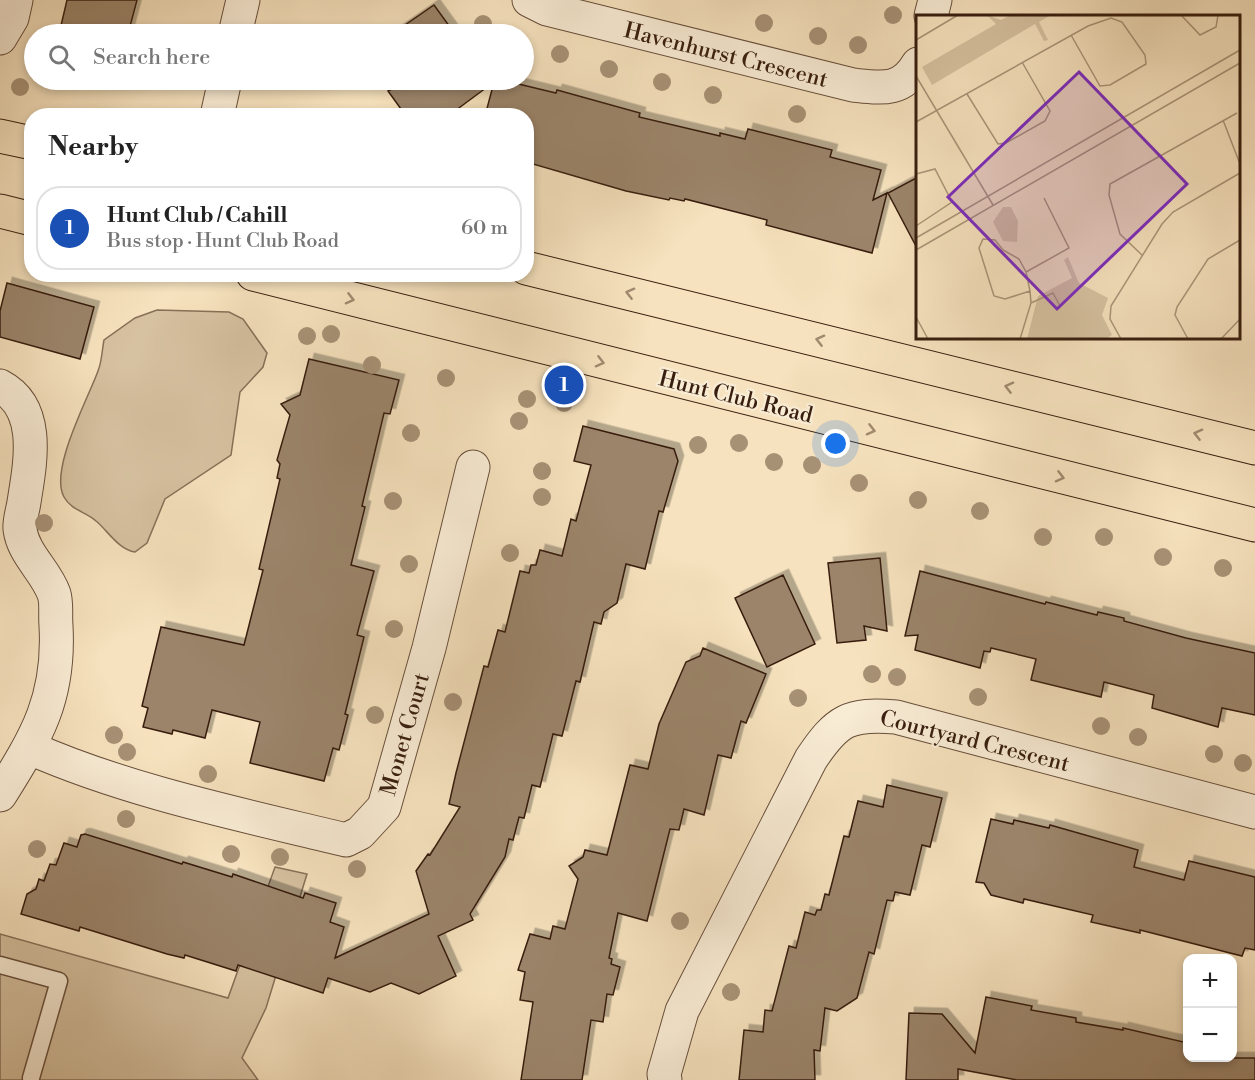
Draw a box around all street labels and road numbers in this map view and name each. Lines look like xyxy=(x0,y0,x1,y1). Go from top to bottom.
street label: Havenhurst Crescent xyxy=(621,17,830,94)
street label: Hunt Club Road xyxy=(656,365,816,430)
street label: Monet Court xyxy=(375,670,436,799)
street label: Courtyard Crescent xyxy=(877,705,1072,778)

